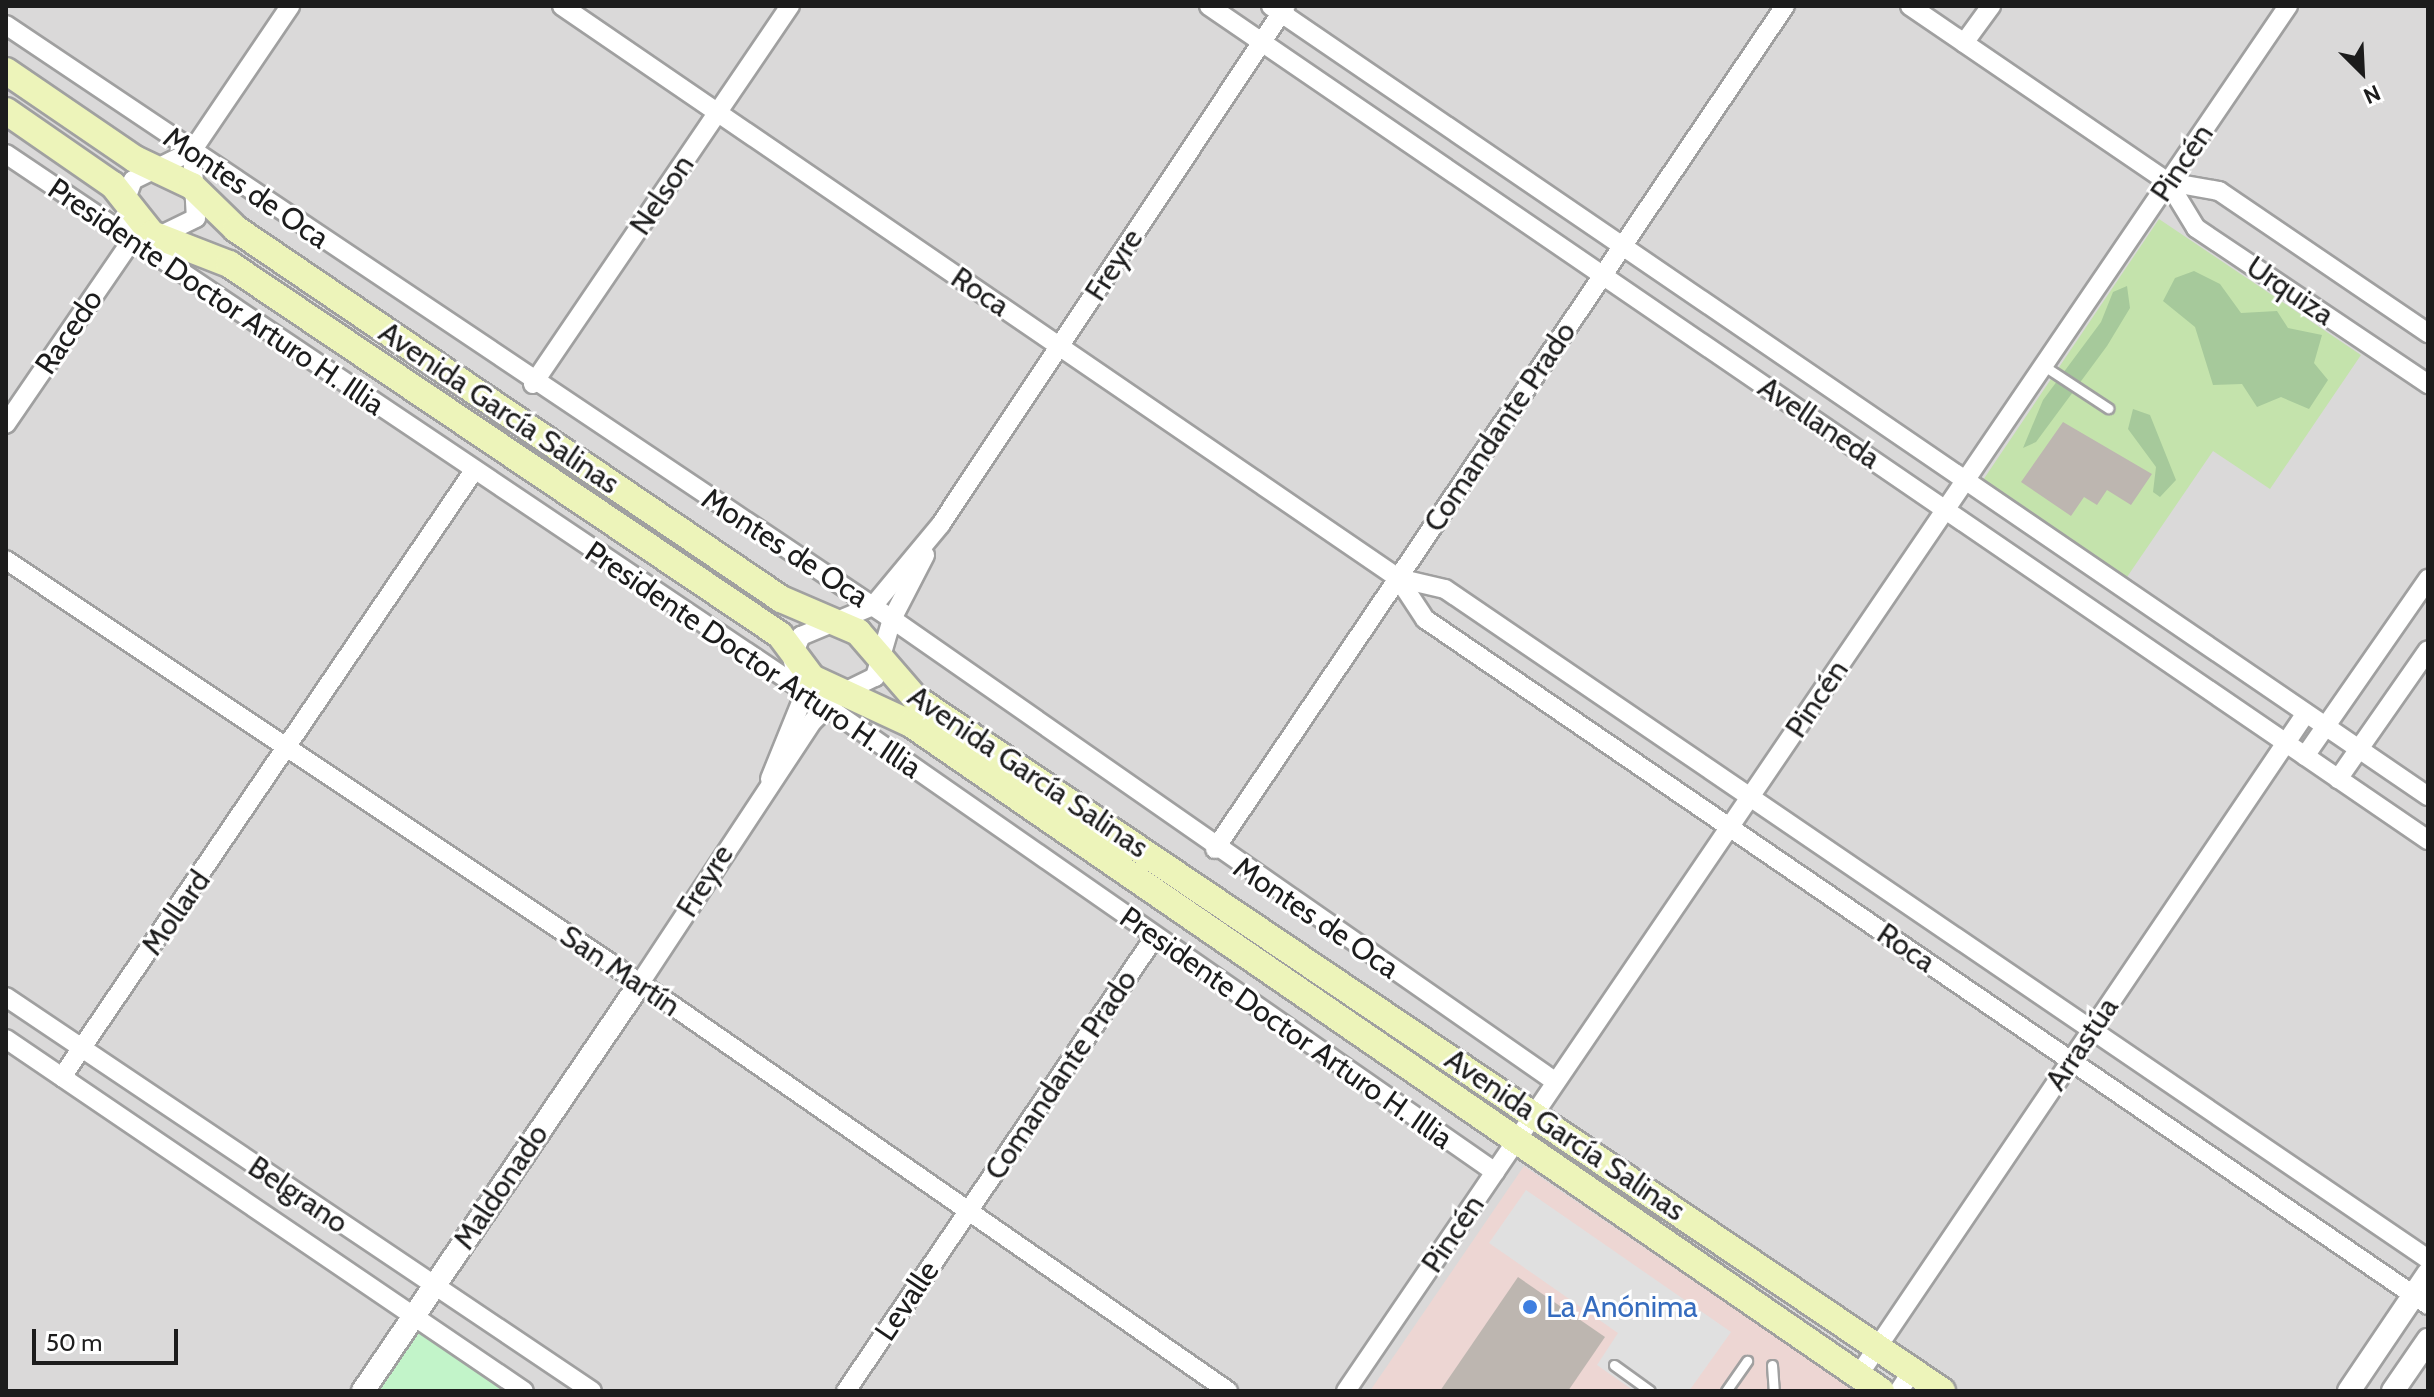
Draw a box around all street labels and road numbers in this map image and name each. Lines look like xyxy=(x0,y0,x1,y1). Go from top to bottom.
street label: Pincén xyxy=(2143,117,2221,209)
street label: Montes de Oca xyxy=(157,120,335,256)
street label: Nelson xyxy=(622,148,702,242)
street label: Presidente Doctor Arturo H. Illia xyxy=(41,171,391,423)
street label: Freyre xyxy=(1078,222,1150,308)
street label: Urquiza xyxy=(2239,249,2341,333)
street label: Roca xyxy=(944,260,1016,324)
street label: Racedo xyxy=(28,283,110,381)
street label: Avenida García Salinas xyxy=(372,314,626,502)
street label: Comandante Prado xyxy=(1416,315,1584,539)
street label: Avellaneda xyxy=(1751,369,1887,477)
street label: Montes de Oca xyxy=(695,481,875,615)
street label: Presidente Doctor Arturo H. Illia xyxy=(578,534,928,786)
street label: Pincén xyxy=(1778,653,1856,745)
street label: Avenida García Salinas xyxy=(901,678,1155,866)
street label: Freyre xyxy=(669,838,741,924)
street label: Montes de Oca xyxy=(1227,850,1405,986)
street label: Mollard xyxy=(134,864,218,962)
street label: Presidente Doctor Arturo H. Illia xyxy=(1113,899,1459,1157)
street label: Roca xyxy=(1870,916,1942,980)
street label: San Martín xyxy=(553,918,687,1024)
street label: Comandante Prado xyxy=(977,963,1145,1187)
street label: Arrastúa xyxy=(2038,991,2126,1097)
street label: Avenida García Salinas xyxy=(1438,1041,1692,1229)
street label: Maldonado xyxy=(446,1118,556,1256)
street label: Belgrano xyxy=(241,1149,355,1241)
street label: Pincén xyxy=(1414,1188,1492,1280)
street label: Levalle xyxy=(867,1254,947,1348)

